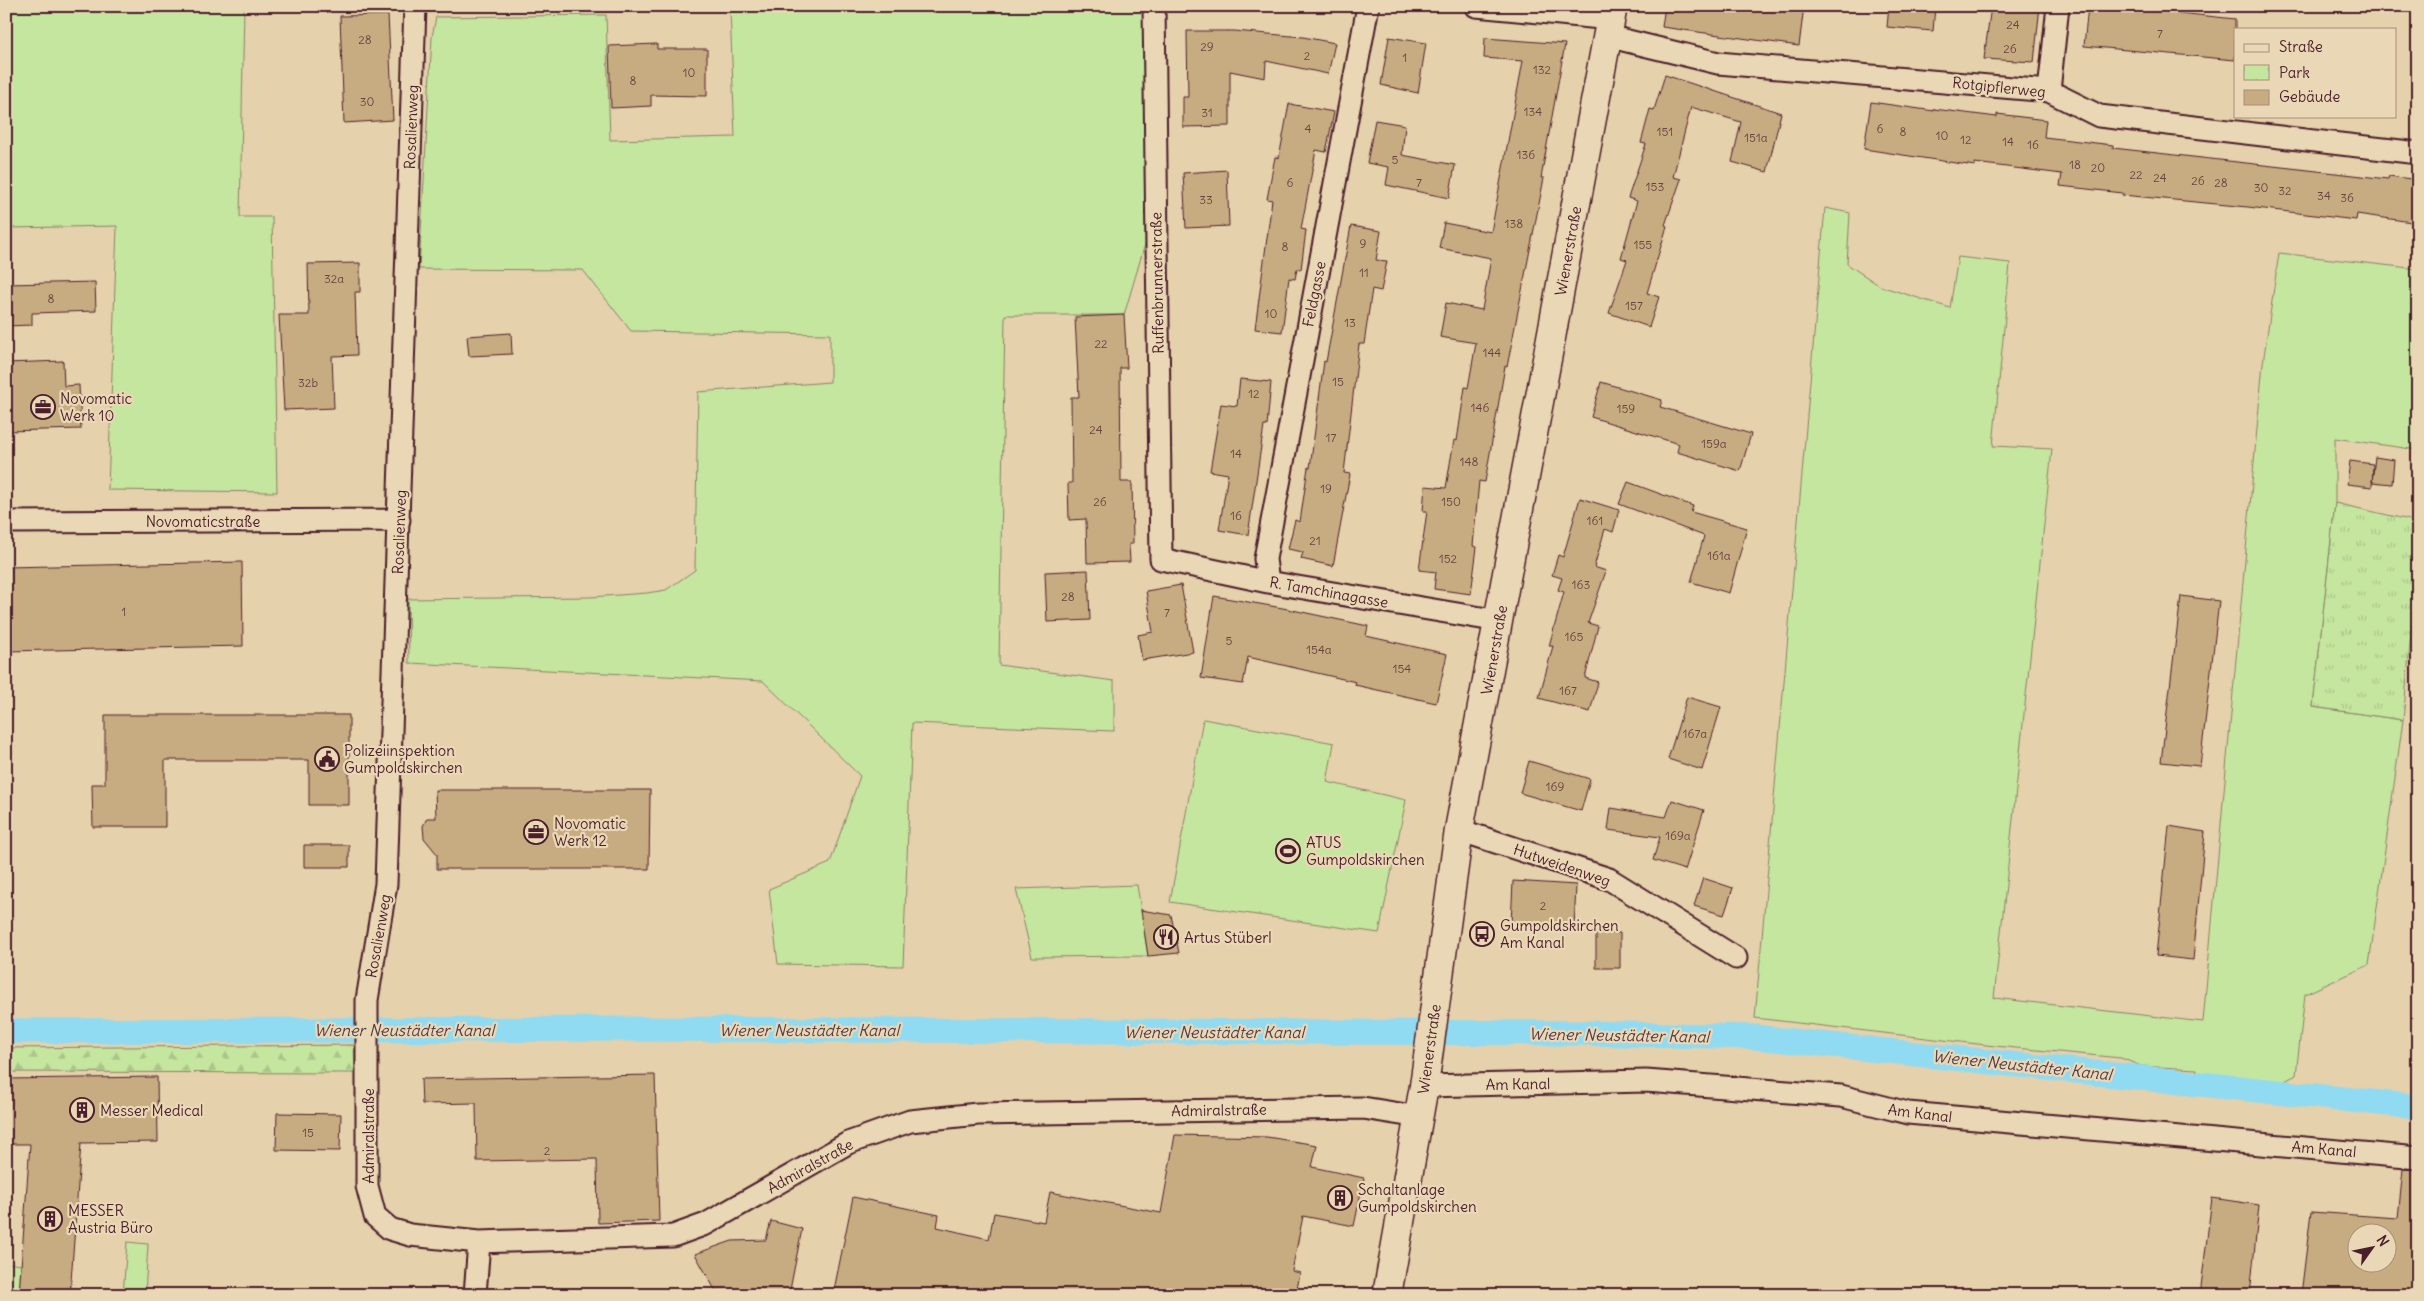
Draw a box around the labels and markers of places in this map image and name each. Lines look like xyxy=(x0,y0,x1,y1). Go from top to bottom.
place label: Novomatic Werk 10 xyxy=(60,389,133,425)
office icon: Novomatic Werk 10 xyxy=(30,394,56,420)
place label: Polizeiinspektion Gumpoldskirchen xyxy=(344,741,463,777)
public building icon: Polizeiinspektion Gumpoldskirchen xyxy=(314,746,340,772)
place label: Novomatic Werk 12 xyxy=(554,814,627,850)
office icon: Novomatic Werk 12 xyxy=(523,819,549,845)
place label: ATUS Gumpoldskirchen xyxy=(1306,833,1425,869)
sports icon: ATUS Gumpoldskirchen xyxy=(1275,838,1301,864)
place label: Gumpoldskirchen Am Kanal xyxy=(1500,916,1619,952)
bus stop icon: Gumpoldskirchen Am Kanal xyxy=(1469,921,1495,947)
restaurant icon: Artus Stüberl xyxy=(1153,924,1179,950)
place label: Artus Stüberl xyxy=(1184,928,1272,947)
building icon: Messer Medical xyxy=(69,1097,95,1123)
place label: Messer Medical xyxy=(100,1101,203,1120)
place label: Schaltanlage Gumpoldskirchen xyxy=(1358,1180,1477,1216)
building icon: Schaltanlage Gumpoldskirchen xyxy=(1327,1185,1353,1211)
place label: MESSER Austria Büro xyxy=(68,1201,153,1237)
building icon: MESSER Austria Büro xyxy=(37,1206,63,1232)

